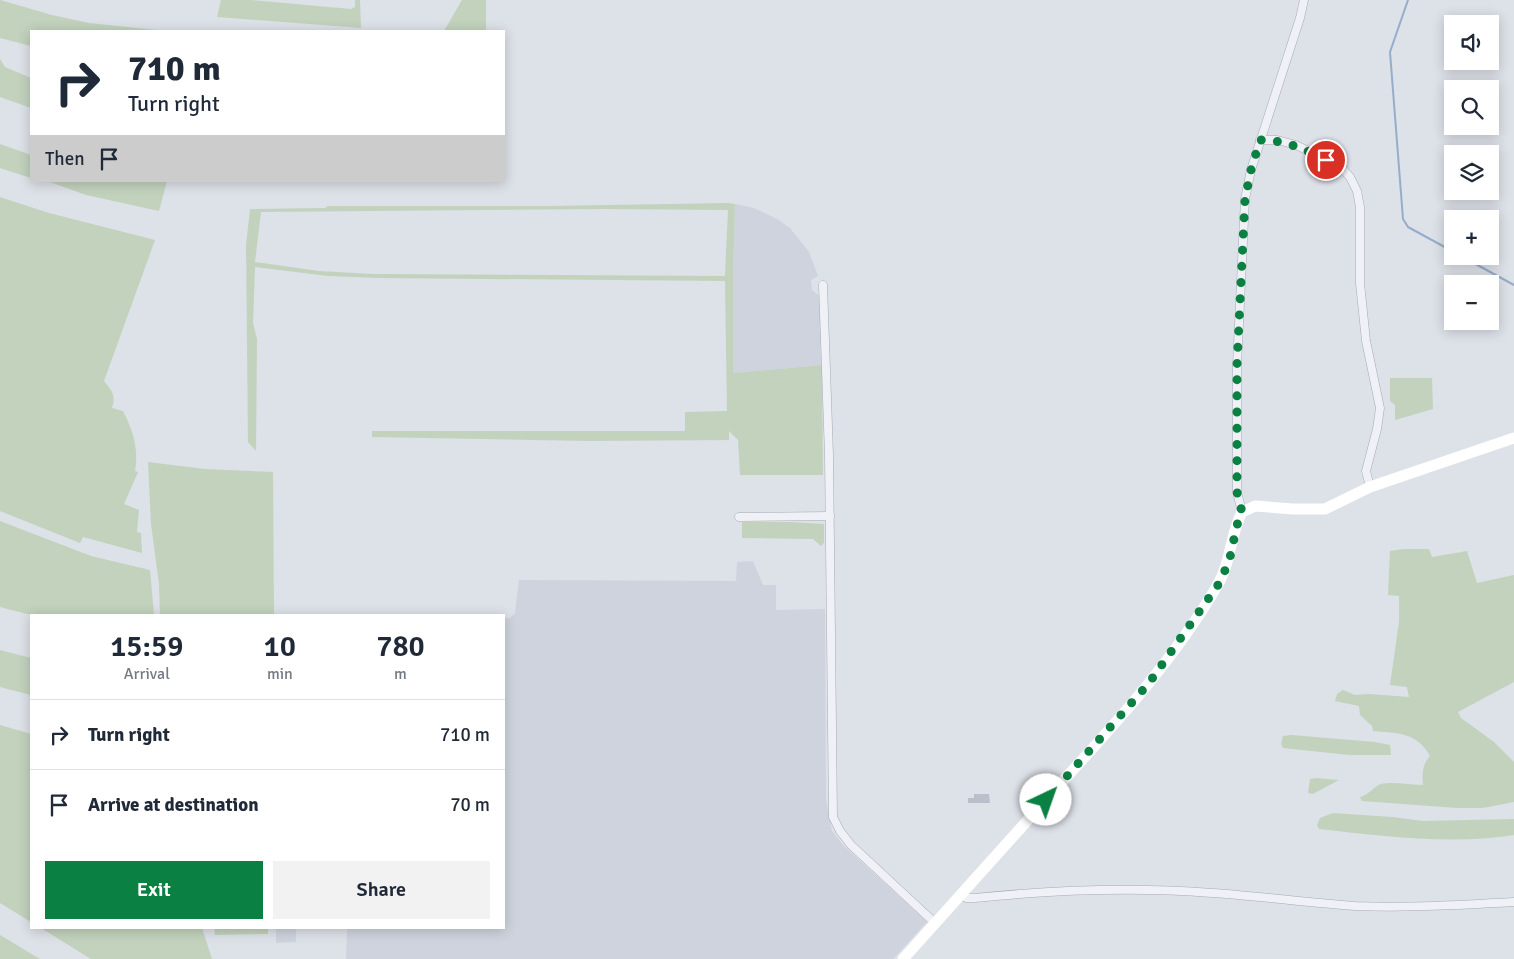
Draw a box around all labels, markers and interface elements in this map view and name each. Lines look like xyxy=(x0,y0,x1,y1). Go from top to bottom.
map controls xyxy=(1444,15,1499,330)
button: sound xyxy=(1444,15,1499,70)
text: 710 m xyxy=(128,47,221,90)
icon: right xyxy=(45,50,110,115)
button: search xyxy=(1444,80,1499,135)
text: Turn right xyxy=(128,90,220,117)
pin xyxy=(1305,139,1347,181)
icon: arrive xyxy=(95,145,123,173)
button: layers xyxy=(1444,145,1499,200)
icon: arrive xyxy=(1312,146,1340,174)
text: Then xyxy=(45,147,85,171)
button: + xyxy=(1444,210,1499,265)
button: − xyxy=(1444,275,1499,330)
text: 15:59 xyxy=(110,628,183,665)
text: 10 xyxy=(264,628,296,665)
text: 780 xyxy=(376,628,425,665)
text: Arrival xyxy=(124,664,170,684)
text: min xyxy=(267,664,293,684)
text: m xyxy=(394,664,407,684)
icon: right xyxy=(45,721,73,749)
text: Turn right xyxy=(88,723,170,747)
text: 710 m xyxy=(440,723,490,747)
position arrow xyxy=(1019,773,1071,825)
icon: arrive xyxy=(45,791,73,819)
text: Arrive at destination xyxy=(88,793,259,817)
text: 70 m xyxy=(450,793,490,817)
button: Exit xyxy=(45,861,263,919)
button: Share xyxy=(273,861,490,919)

